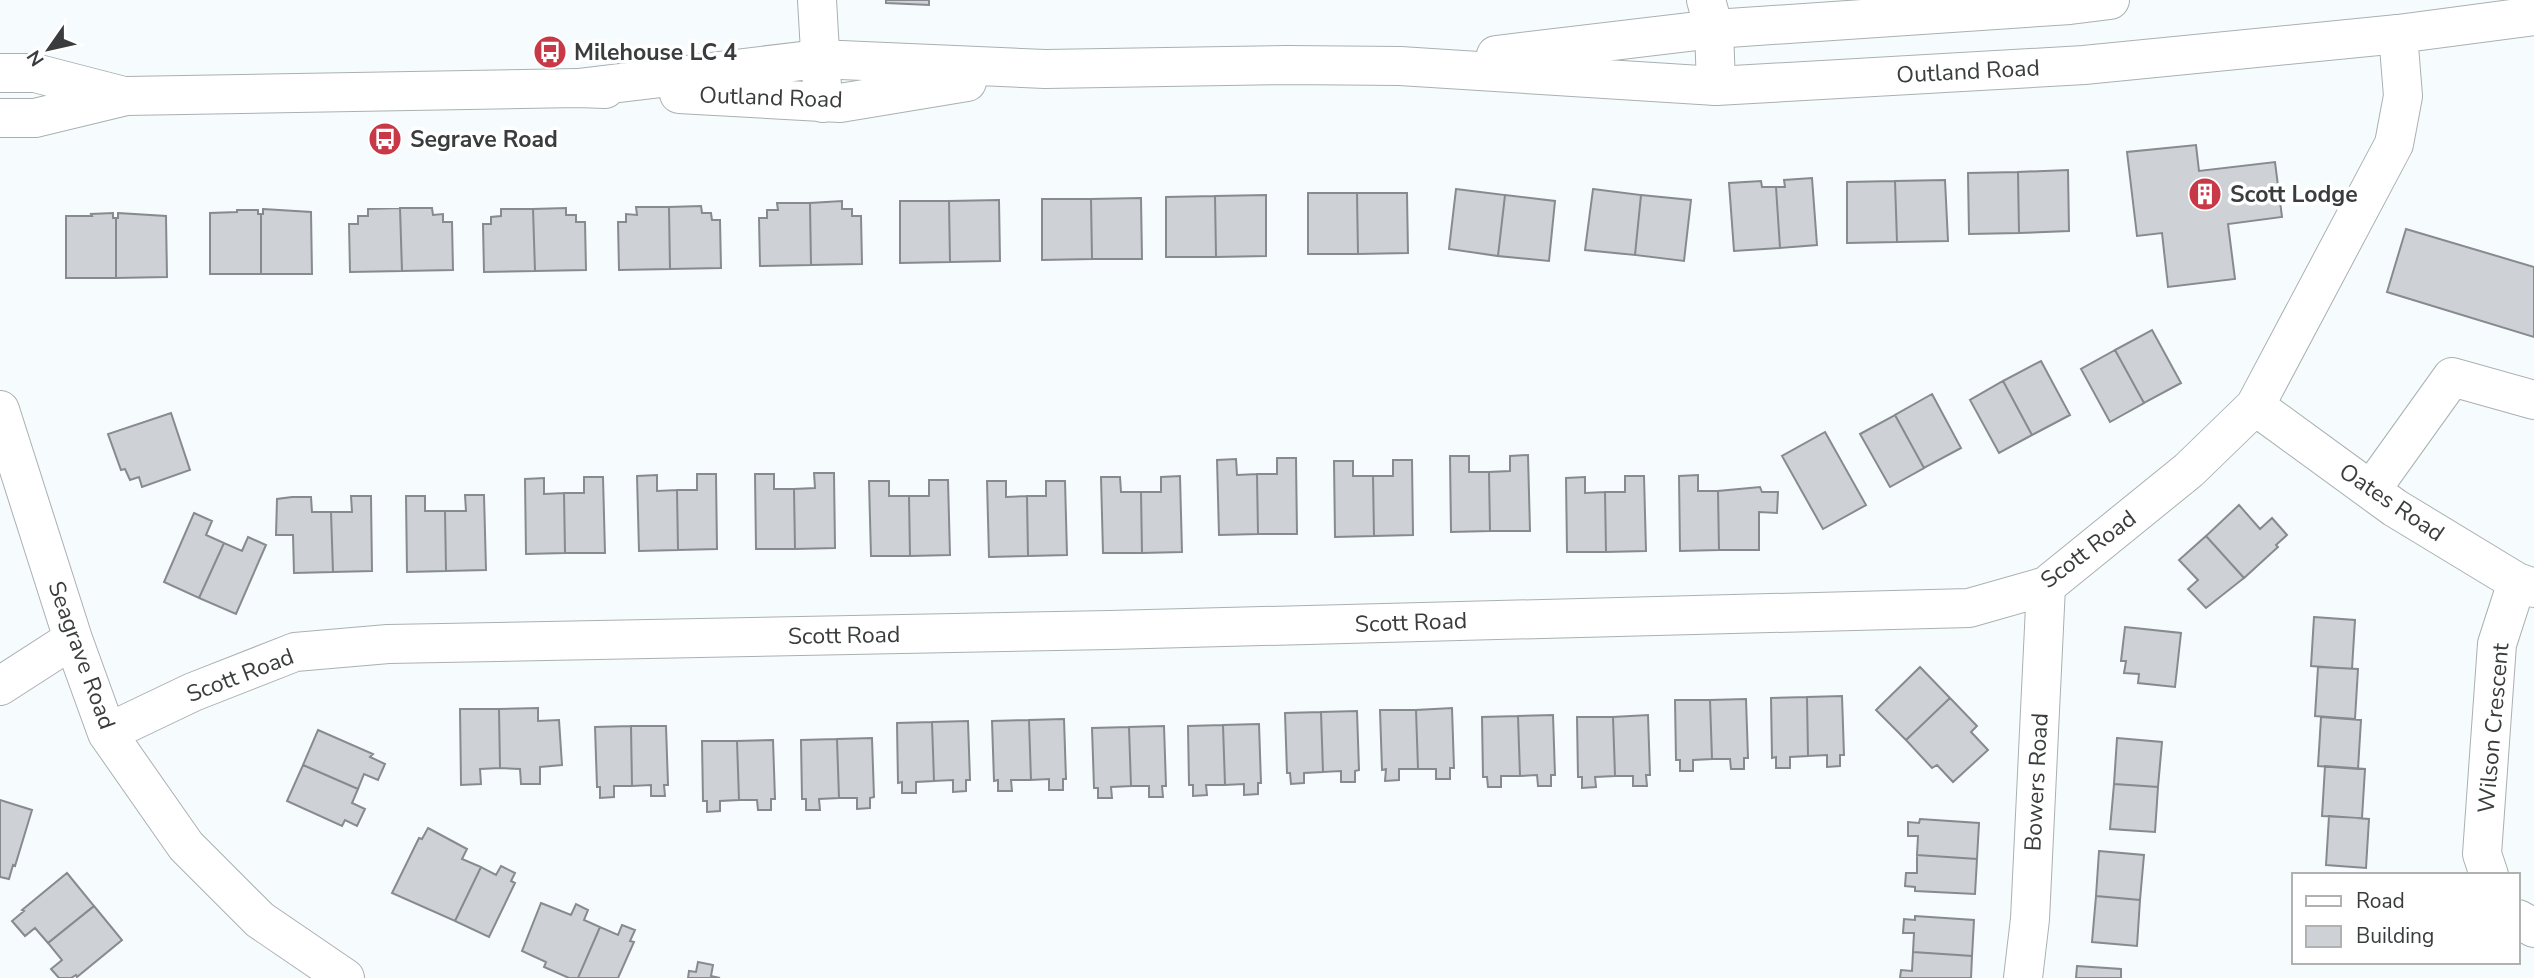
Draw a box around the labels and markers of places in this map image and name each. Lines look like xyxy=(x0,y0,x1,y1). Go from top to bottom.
bus stop icon: Milehouse LC 4 xyxy=(531,33,569,71)
place label: Milehouse LC 4 xyxy=(574,37,737,68)
bus stop icon: Segrave Road xyxy=(366,120,404,158)
place label: Segrave Road xyxy=(410,124,558,155)
building icon: Scott Lodge xyxy=(2186,175,2224,213)
place label: Scott Lodge xyxy=(2230,179,2358,210)

